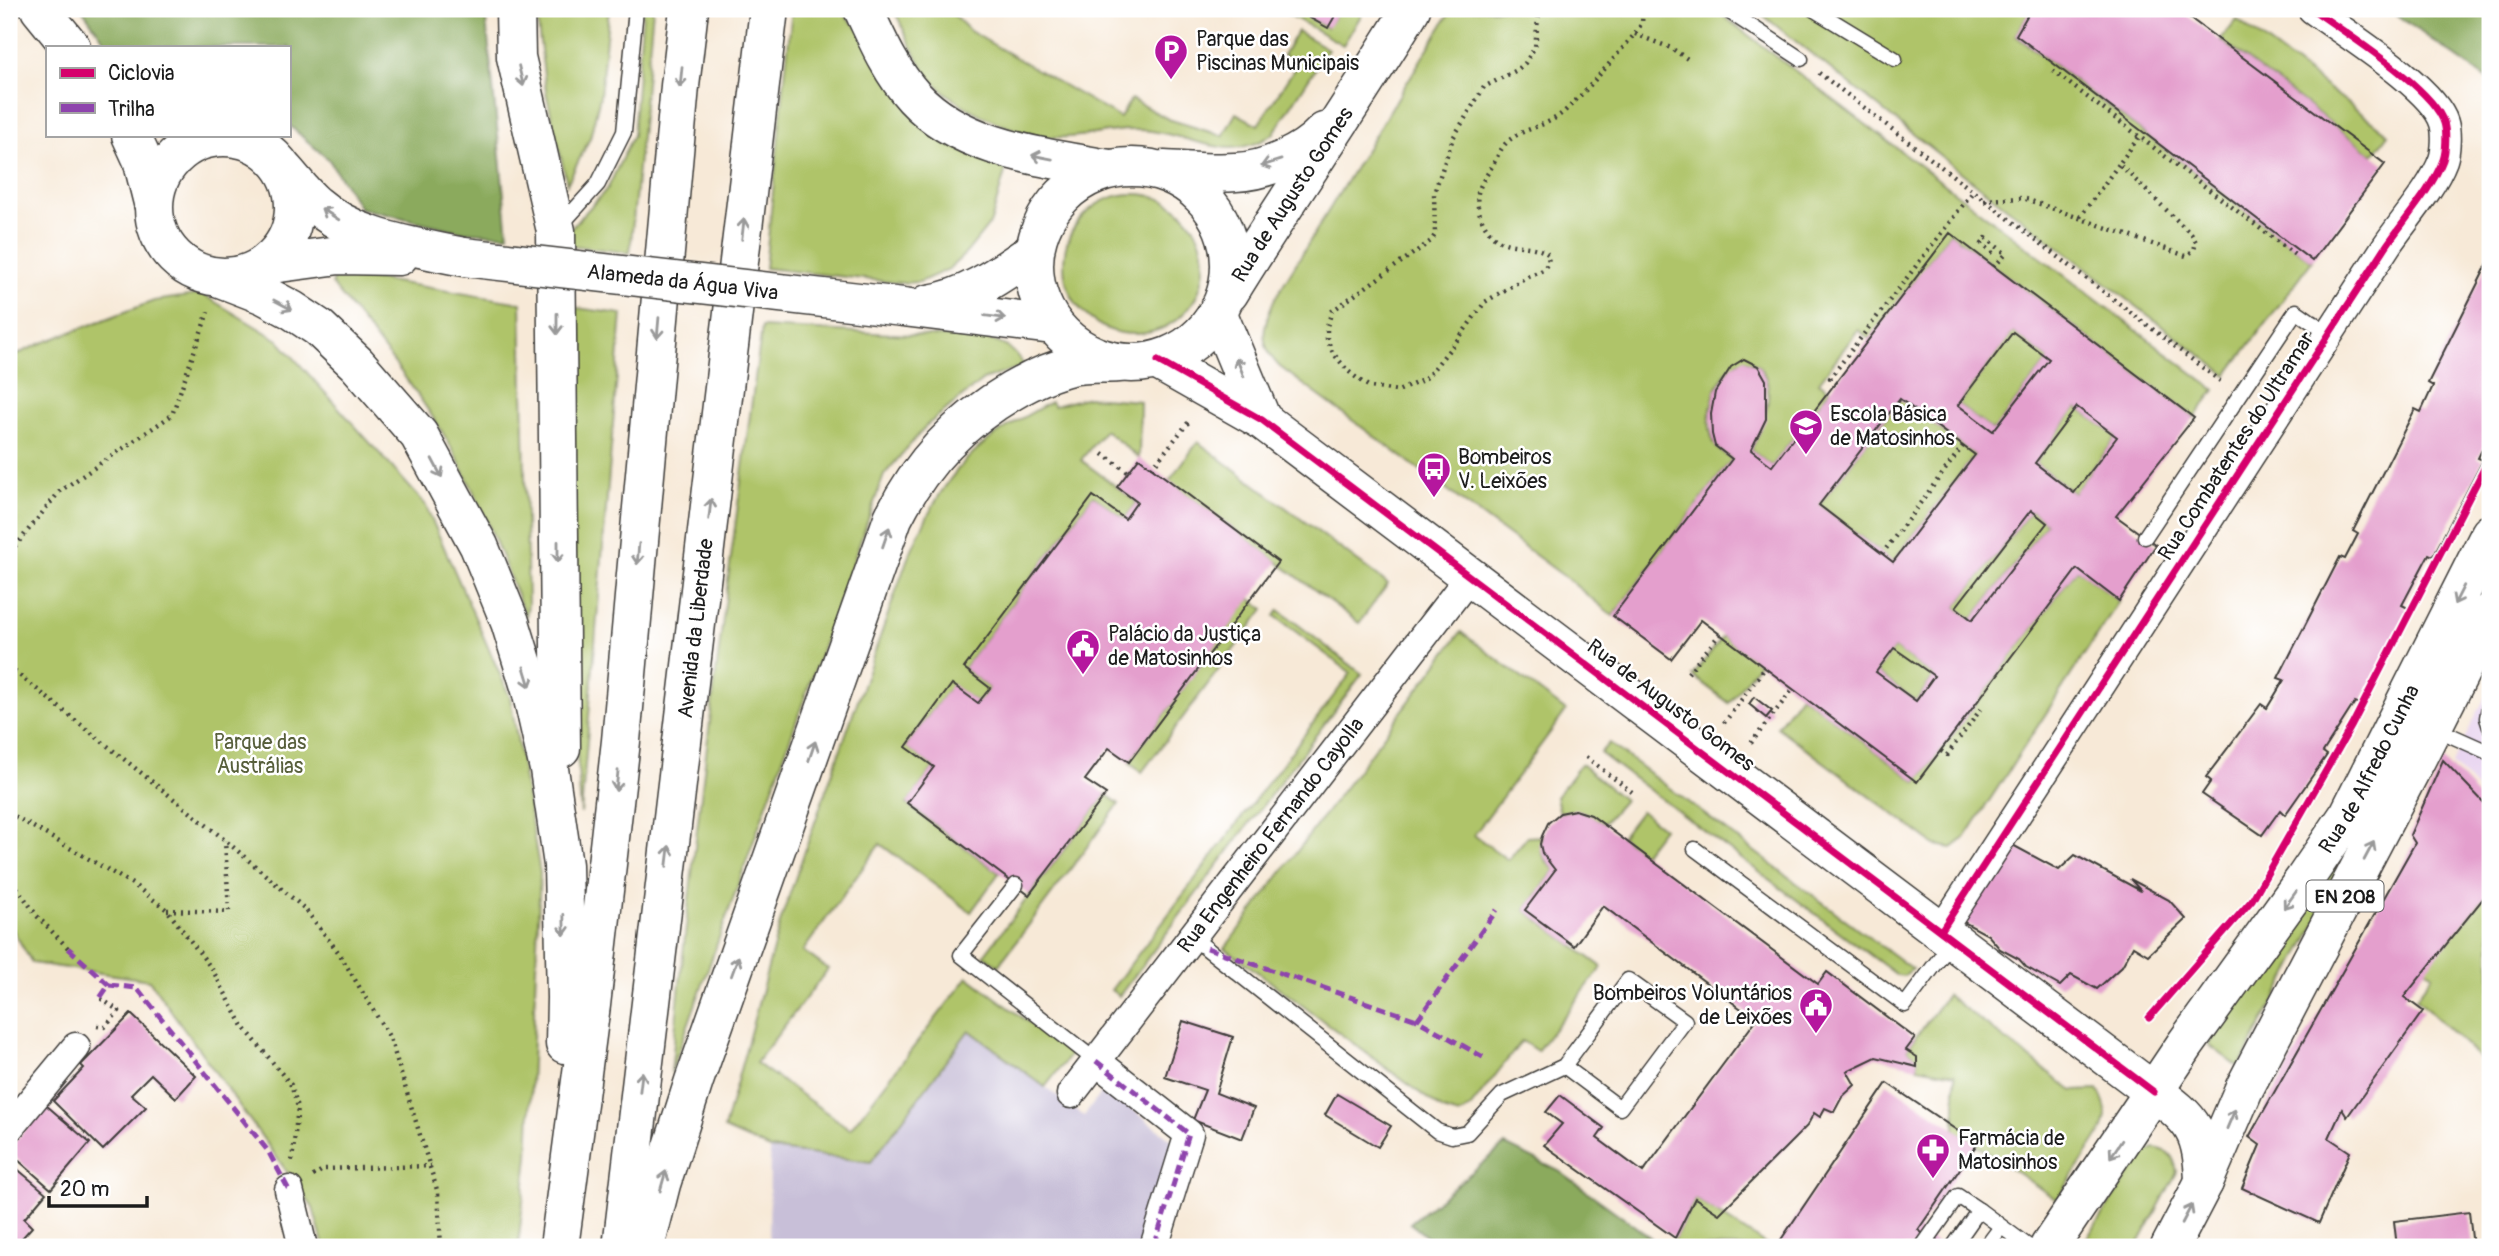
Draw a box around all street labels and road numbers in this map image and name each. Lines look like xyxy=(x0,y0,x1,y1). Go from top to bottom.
street label: Rua de Augusto Gomes xyxy=(1226,102,1360,288)
street label: Alameda da Água Viva xyxy=(585,258,780,307)
street label: Rua Combatentes do Ultramar xyxy=(2152,326,2321,566)
street label: Avenida da Liberdade xyxy=(672,536,720,720)
street label: Rua de Augusto Gomes xyxy=(1581,633,1761,778)
street label: Rua de Alfredo Cunha xyxy=(2313,680,2426,859)
street label: Rua Engenheiro Fernando Cayolla xyxy=(1172,712,1370,959)
road number: EN 208 xyxy=(2306,880,2384,912)

